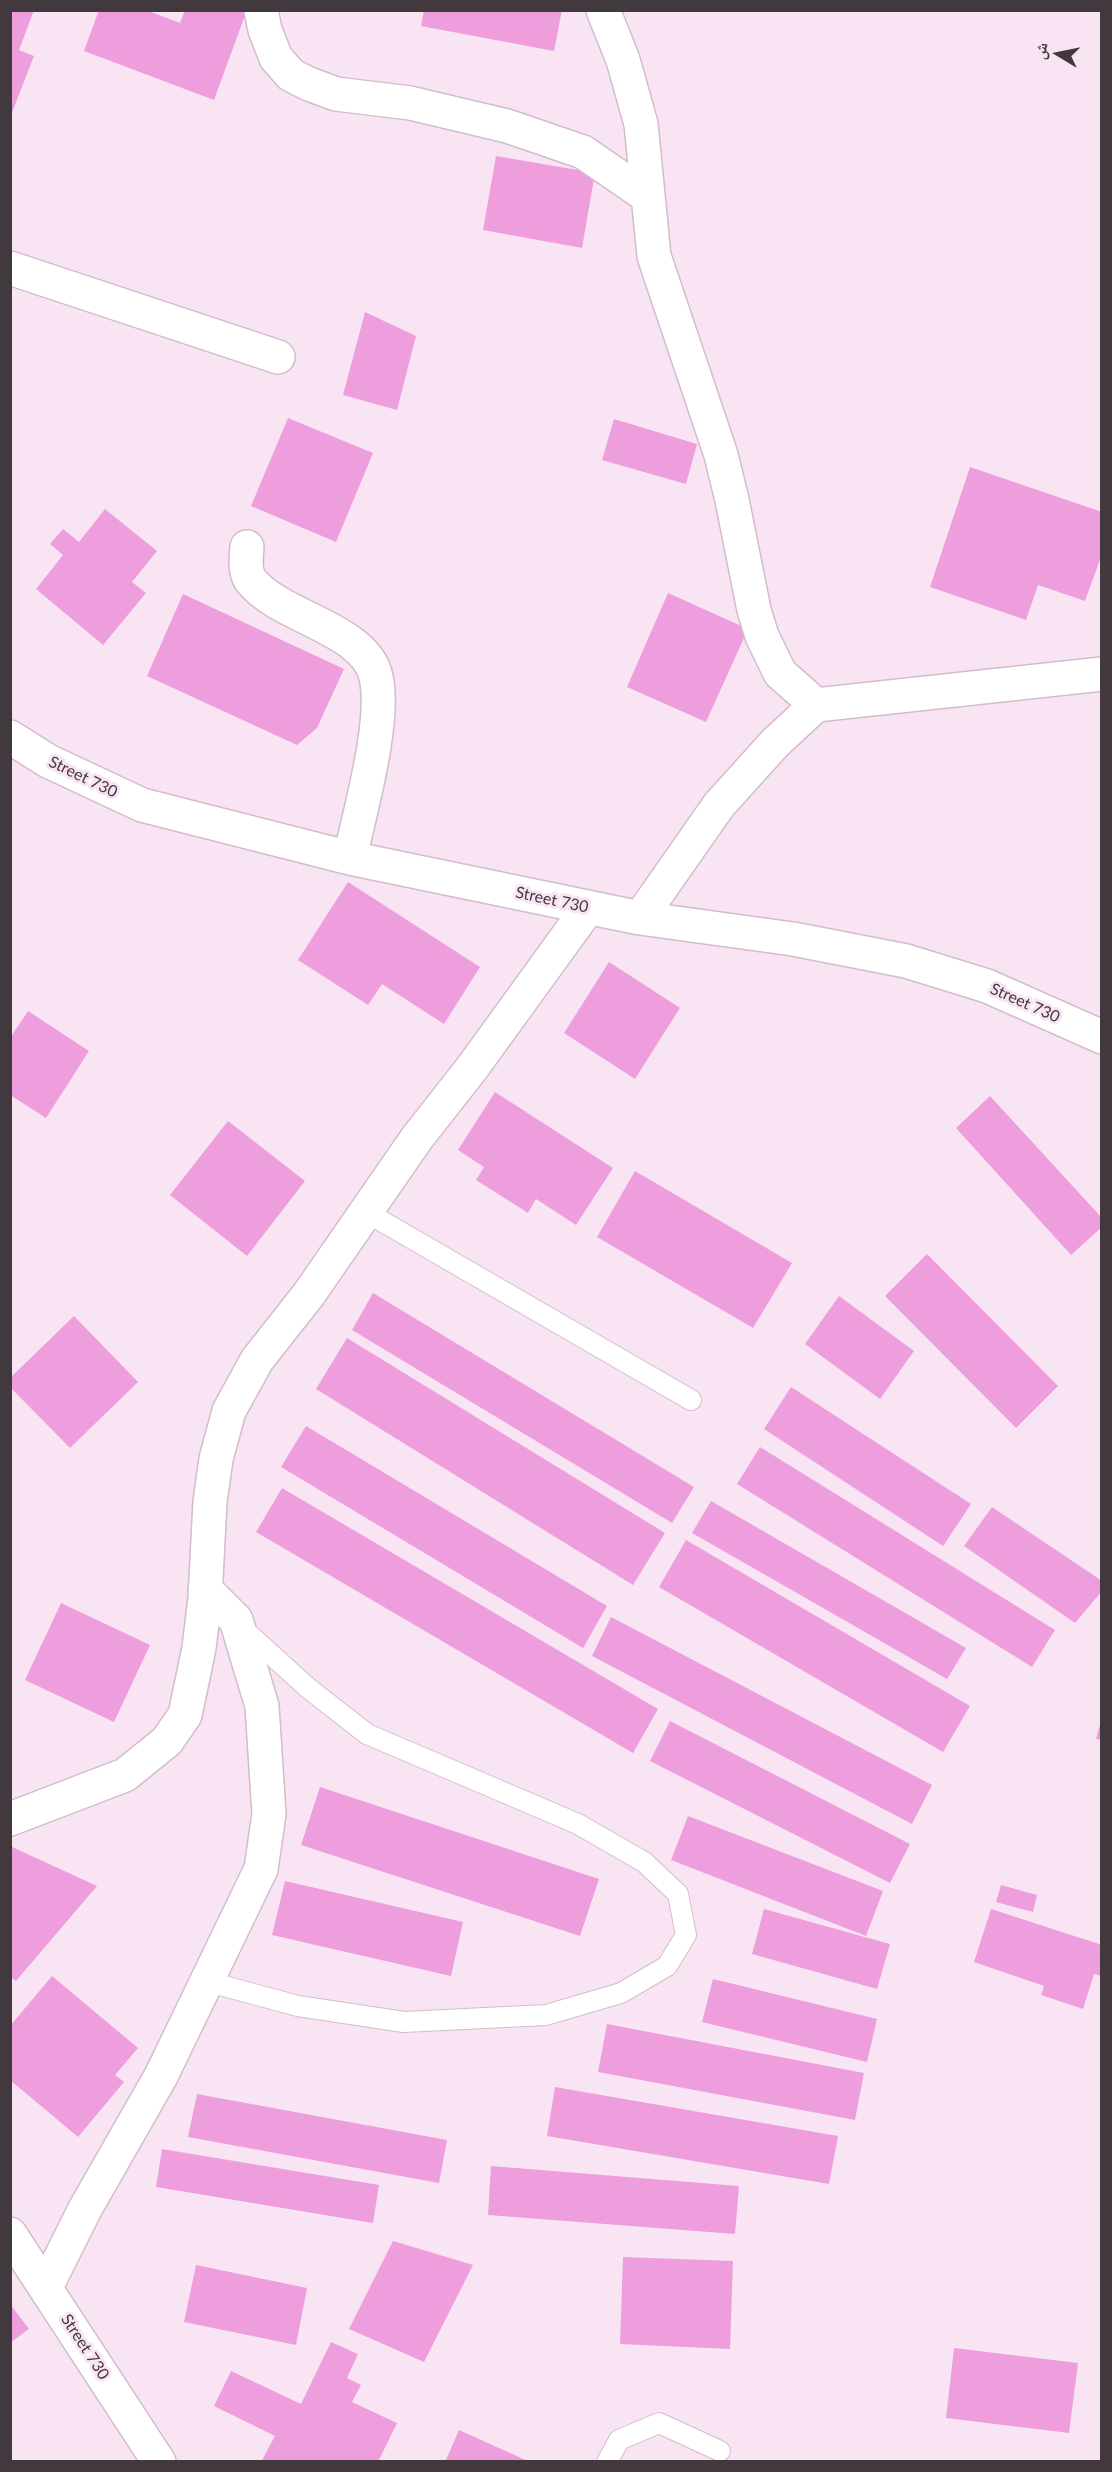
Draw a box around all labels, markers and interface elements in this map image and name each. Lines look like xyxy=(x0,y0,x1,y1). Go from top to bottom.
north arrow xyxy=(1028,24,1088,84)
text: ش xyxy=(1029,41,1051,61)
street label: Street 730 xyxy=(46,752,120,802)
street label: Street 730 xyxy=(514,883,590,917)
street label: Street 730 xyxy=(987,979,1063,1027)
street label: Street 730 xyxy=(57,2311,113,2383)

